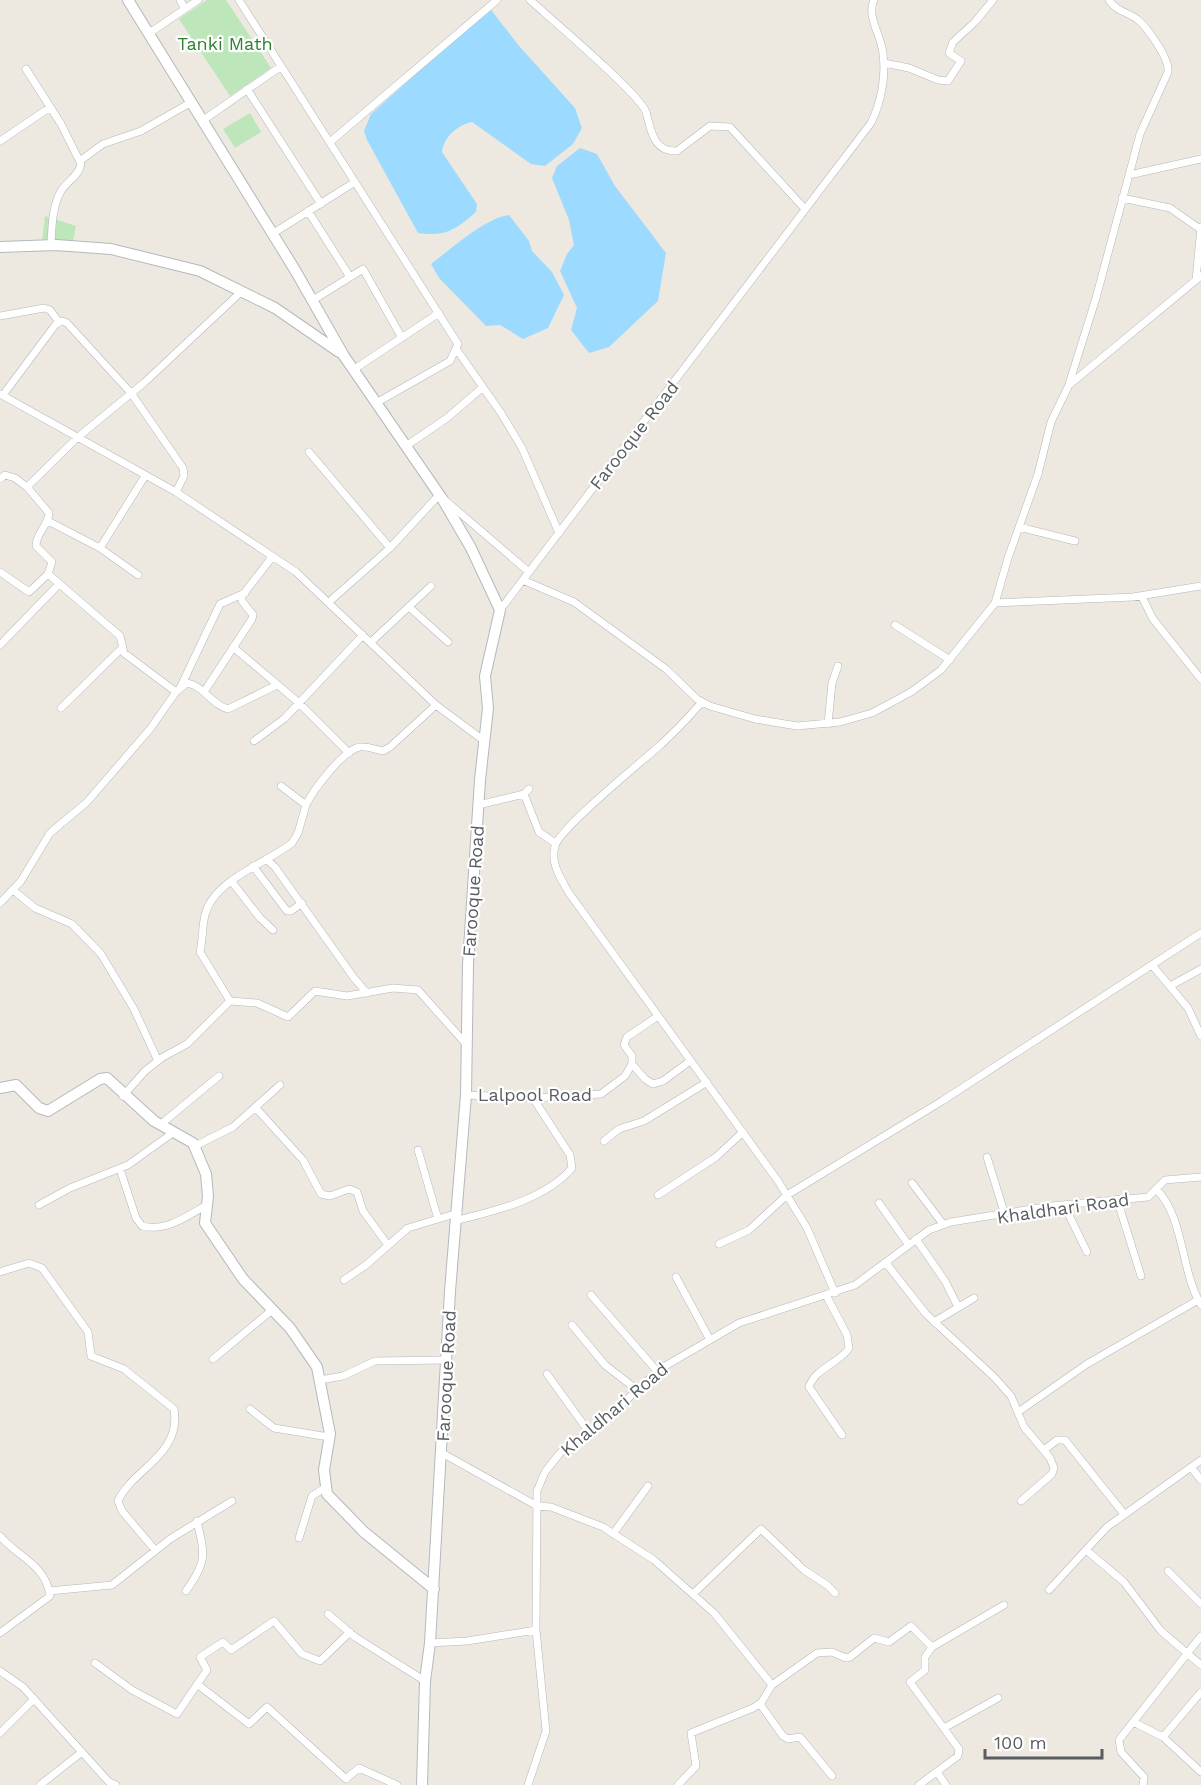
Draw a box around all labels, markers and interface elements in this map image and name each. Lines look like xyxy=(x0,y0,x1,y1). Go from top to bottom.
park label: Tanki Math xyxy=(177,33,273,54)
street label: Farooque Road xyxy=(585,377,683,493)
street label: Farooque Road xyxy=(458,825,488,957)
street label: Lalpool Road xyxy=(478,1084,592,1105)
street label: Khaldhari Road xyxy=(995,1188,1131,1228)
street label: Farooque Road xyxy=(432,1310,460,1442)
street label: Khaldhari Road xyxy=(556,1358,672,1460)
scale bar xyxy=(985,1722,1102,1760)
text: 100 m xyxy=(994,1732,1047,1753)

